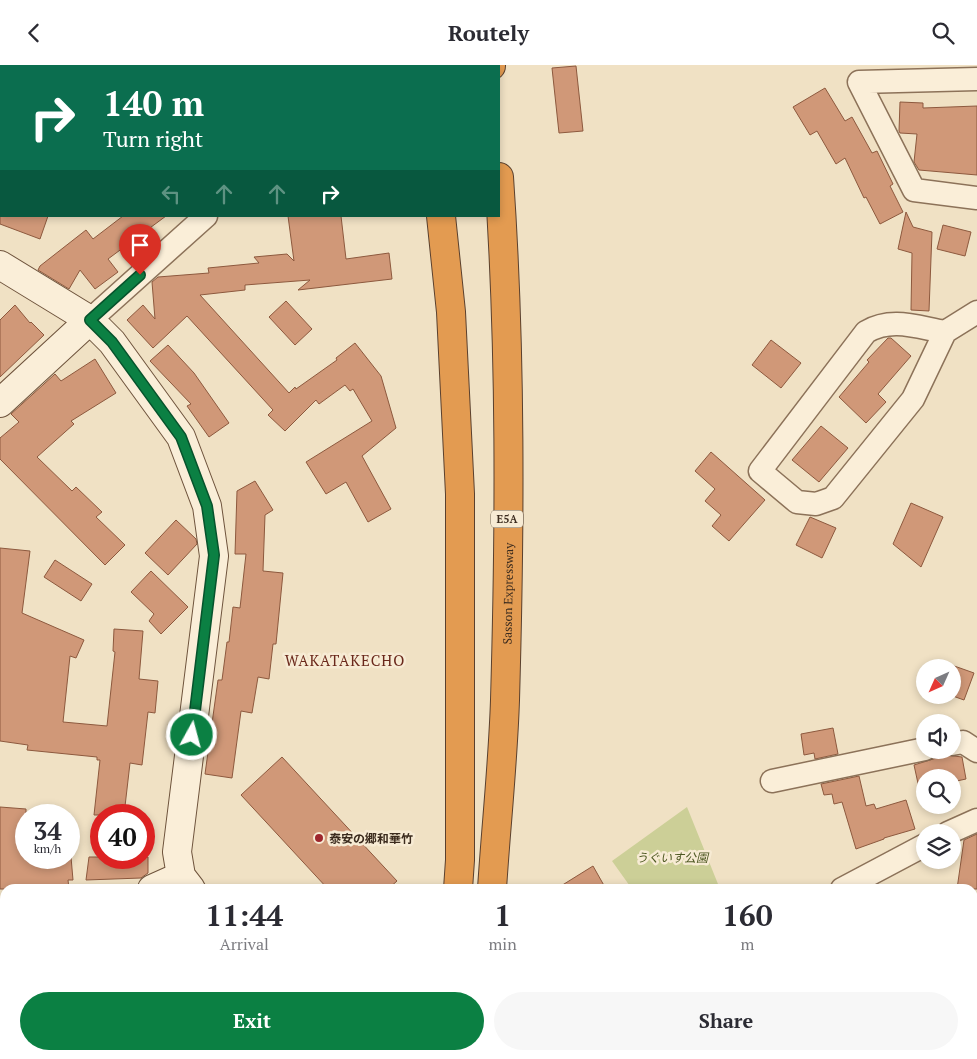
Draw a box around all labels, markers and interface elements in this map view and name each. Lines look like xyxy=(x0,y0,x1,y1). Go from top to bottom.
text: Routely xyxy=(448,18,529,47)
icon: back xyxy=(20,19,48,47)
icon: search xyxy=(929,19,957,47)
text: 140 m xyxy=(103,80,204,126)
icon: right xyxy=(20,85,85,150)
text: Turn right xyxy=(103,124,203,153)
icon: left xyxy=(157,180,185,208)
icon: ahead xyxy=(210,180,238,208)
icon: ahead xyxy=(263,180,291,208)
icon: right xyxy=(316,180,344,208)
pin xyxy=(119,224,161,275)
icon: arrive xyxy=(126,231,154,259)
road number: E5A xyxy=(491,511,523,527)
street label: Sasson Expressway xyxy=(499,542,516,644)
district label: WAKATAKECHO xyxy=(285,650,405,670)
north arrow xyxy=(916,659,961,704)
map controls xyxy=(916,659,961,869)
position arrow xyxy=(165,708,217,760)
button: sound xyxy=(916,714,961,759)
button: search xyxy=(916,769,961,814)
speed limit sign: 40 xyxy=(90,804,155,869)
text: 34 xyxy=(33,814,62,847)
button: layers xyxy=(916,824,961,869)
place label: 泰安の郷和華竹 xyxy=(329,831,413,846)
marker: 泰安の郷和華竹 xyxy=(313,832,325,844)
text: km/h xyxy=(34,841,61,856)
park label: うぐいす公園 xyxy=(636,850,710,865)
text: 11:44 xyxy=(205,895,283,935)
text: 1 xyxy=(494,895,511,935)
text: 160 xyxy=(722,895,773,935)
text: Arrival xyxy=(220,933,269,955)
text: min xyxy=(489,933,517,955)
text: m xyxy=(740,933,754,955)
button: Exit xyxy=(20,992,484,1050)
button: Share xyxy=(494,992,958,1050)

